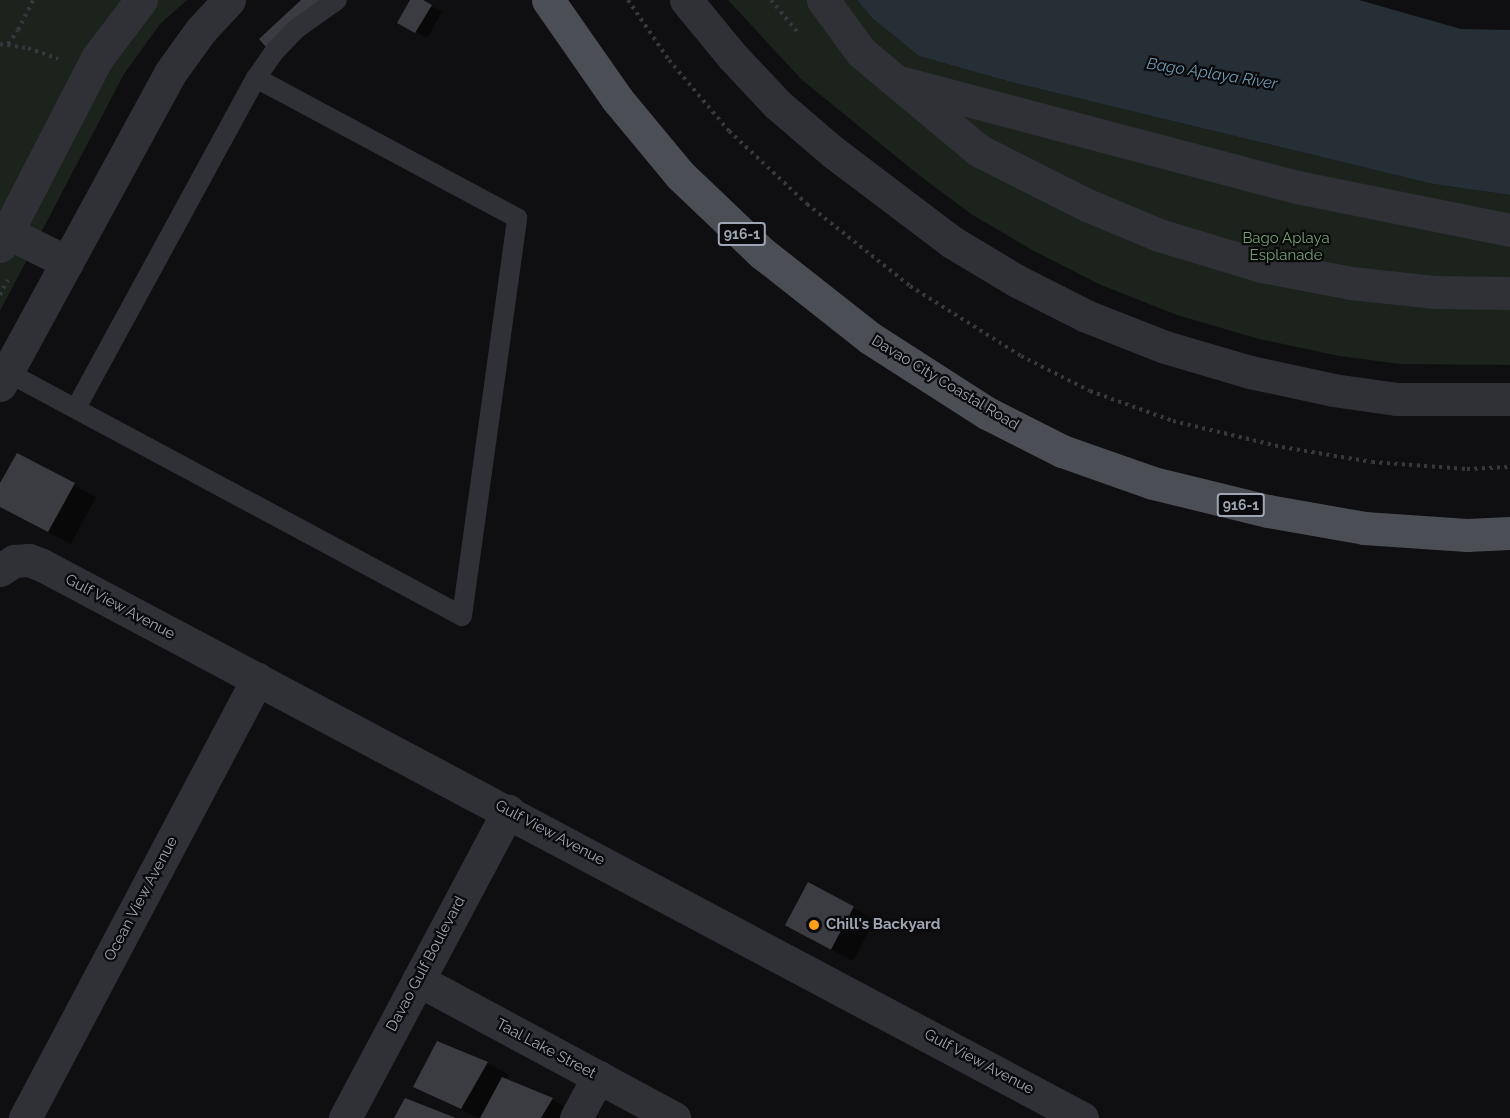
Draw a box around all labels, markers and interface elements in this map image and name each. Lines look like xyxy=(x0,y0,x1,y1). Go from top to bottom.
water label: Bago Aplaya River xyxy=(1145,54,1279,94)
road number: 916-1 xyxy=(716,223,768,245)
park label: Bago Aplaya Esplanade xyxy=(1242,229,1330,264)
street label: Davao City Coastal Road xyxy=(868,332,1022,434)
road number: 916-1 xyxy=(1216,494,1266,516)
street label: Gulf View Avenue xyxy=(61,570,179,644)
street label: Gulf View Avenue xyxy=(491,796,609,870)
street label: Ocean View Avenue xyxy=(100,833,182,965)
street label: Davao Gulf Boulevard xyxy=(383,893,469,1035)
place label: Chill's Backyard xyxy=(826,916,940,934)
marker: Chill's Backyard xyxy=(807,918,821,932)
street label: Taal Lake Street xyxy=(493,1015,599,1083)
street label: Gulf View Avenue xyxy=(920,1025,1038,1099)

